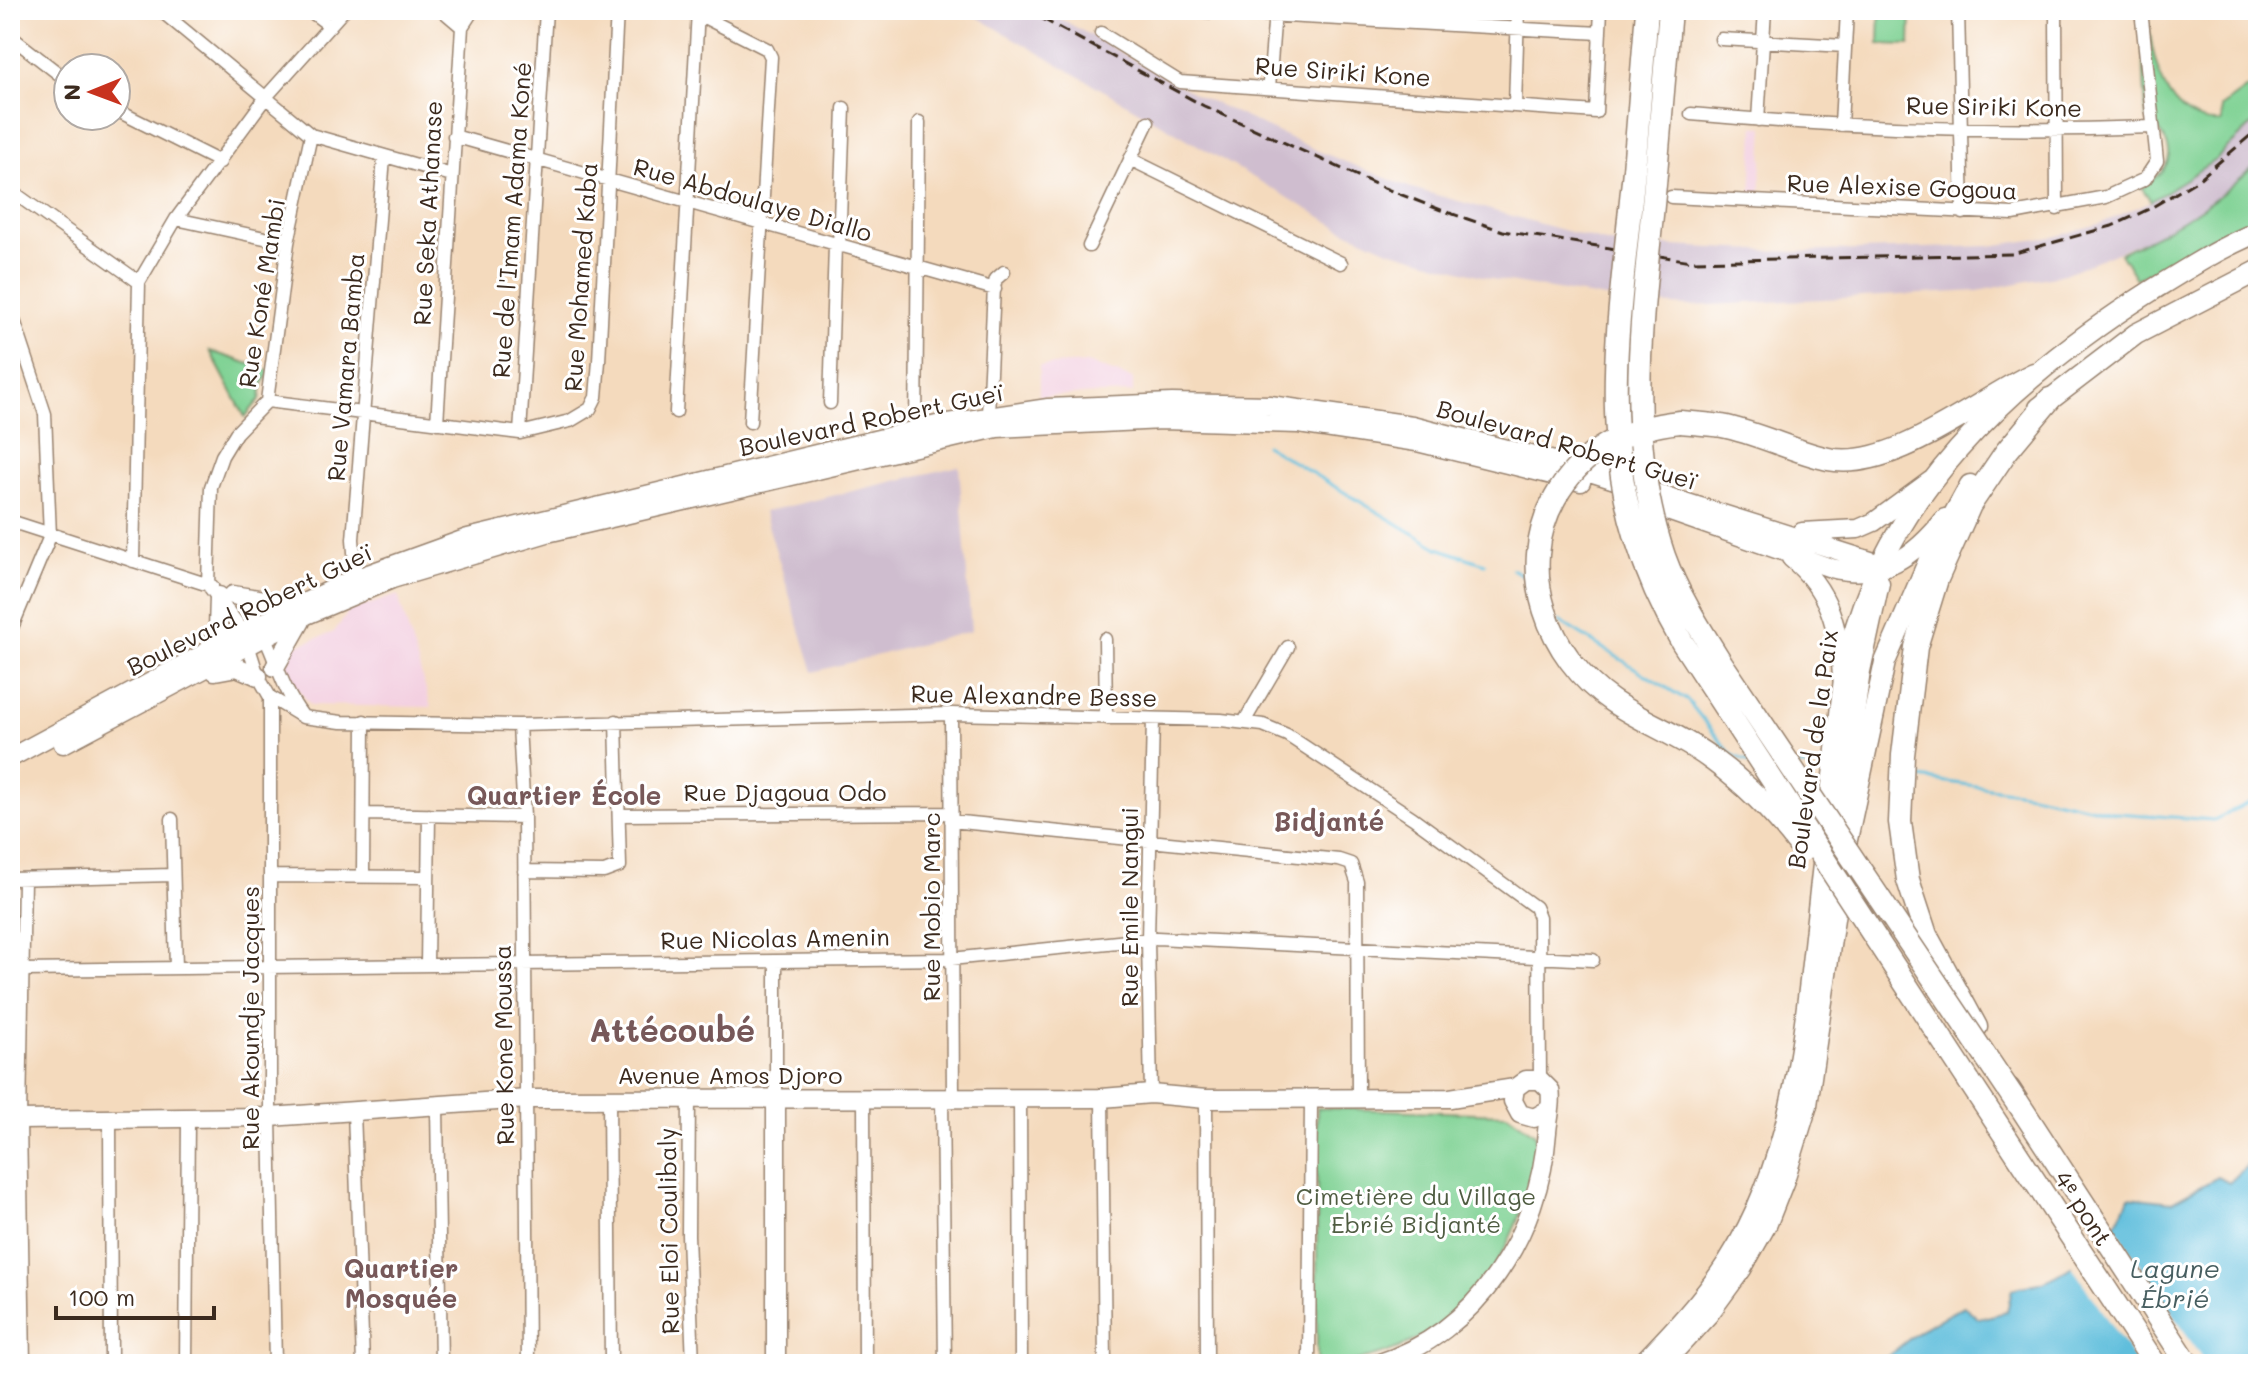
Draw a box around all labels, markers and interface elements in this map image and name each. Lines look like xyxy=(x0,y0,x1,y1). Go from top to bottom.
street label: Rue Siriki Kone xyxy=(1254,49,1432,93)
north arrow xyxy=(52,52,132,132)
street label: Rue de l'Imam Adama Koné xyxy=(484,61,538,379)
text: N xyxy=(57,84,86,101)
street label: Rue Siriki Kone xyxy=(1906,89,2082,123)
street label: Rue Seka Athanase xyxy=(406,100,448,326)
street label: Rue Abdoulaye Diallo xyxy=(630,150,876,248)
street label: Rue Mohamed Kaba xyxy=(557,161,603,393)
street label: Rue Alexise Gogoua xyxy=(1786,166,2018,206)
street label: Rue Koné Mambi xyxy=(231,196,291,390)
street label: Rue Vamara Bamba xyxy=(320,251,370,483)
street label: Boulevard Robert Gueï xyxy=(736,376,1006,462)
street label: Boulevard Robert Gueï xyxy=(1433,392,1701,496)
street label: Boulevard Robert Gueï xyxy=(121,536,377,682)
street label: Boulevard de la Paix xyxy=(1780,627,1844,871)
street label: Rue Alexandre Besse xyxy=(910,677,1158,713)
street label: Rue Djagoua Odo xyxy=(684,776,886,807)
district label: Quartier École xyxy=(467,778,661,812)
district label: Bidjanté xyxy=(1274,804,1384,838)
street label: Rue Emile Nangui xyxy=(1113,807,1144,1007)
street label: Rue Mobio Marc xyxy=(915,812,946,1002)
street label: Rue Akoundje Jacques xyxy=(234,886,265,1150)
street label: Rue Nicolas Amenin xyxy=(660,921,890,955)
street label: Rue Kone Moussa xyxy=(486,945,520,1145)
district label: Attécoubé xyxy=(589,1008,755,1050)
street label: Avenue Amos Djoro xyxy=(617,1059,843,1090)
street label: Rue Eloi Coulibaly xyxy=(651,1127,685,1335)
street label: 4ᵉ pont xyxy=(2048,1165,2120,1251)
park label: Cimetière du Village Ebrié Bidjanté xyxy=(1296,1180,1536,1239)
district label: Quartier Mosquée xyxy=(344,1251,458,1315)
water label: Lagune Ébrié xyxy=(2130,1251,2220,1315)
scale bar xyxy=(56,1270,214,1320)
text: 100 m xyxy=(68,1281,135,1312)

